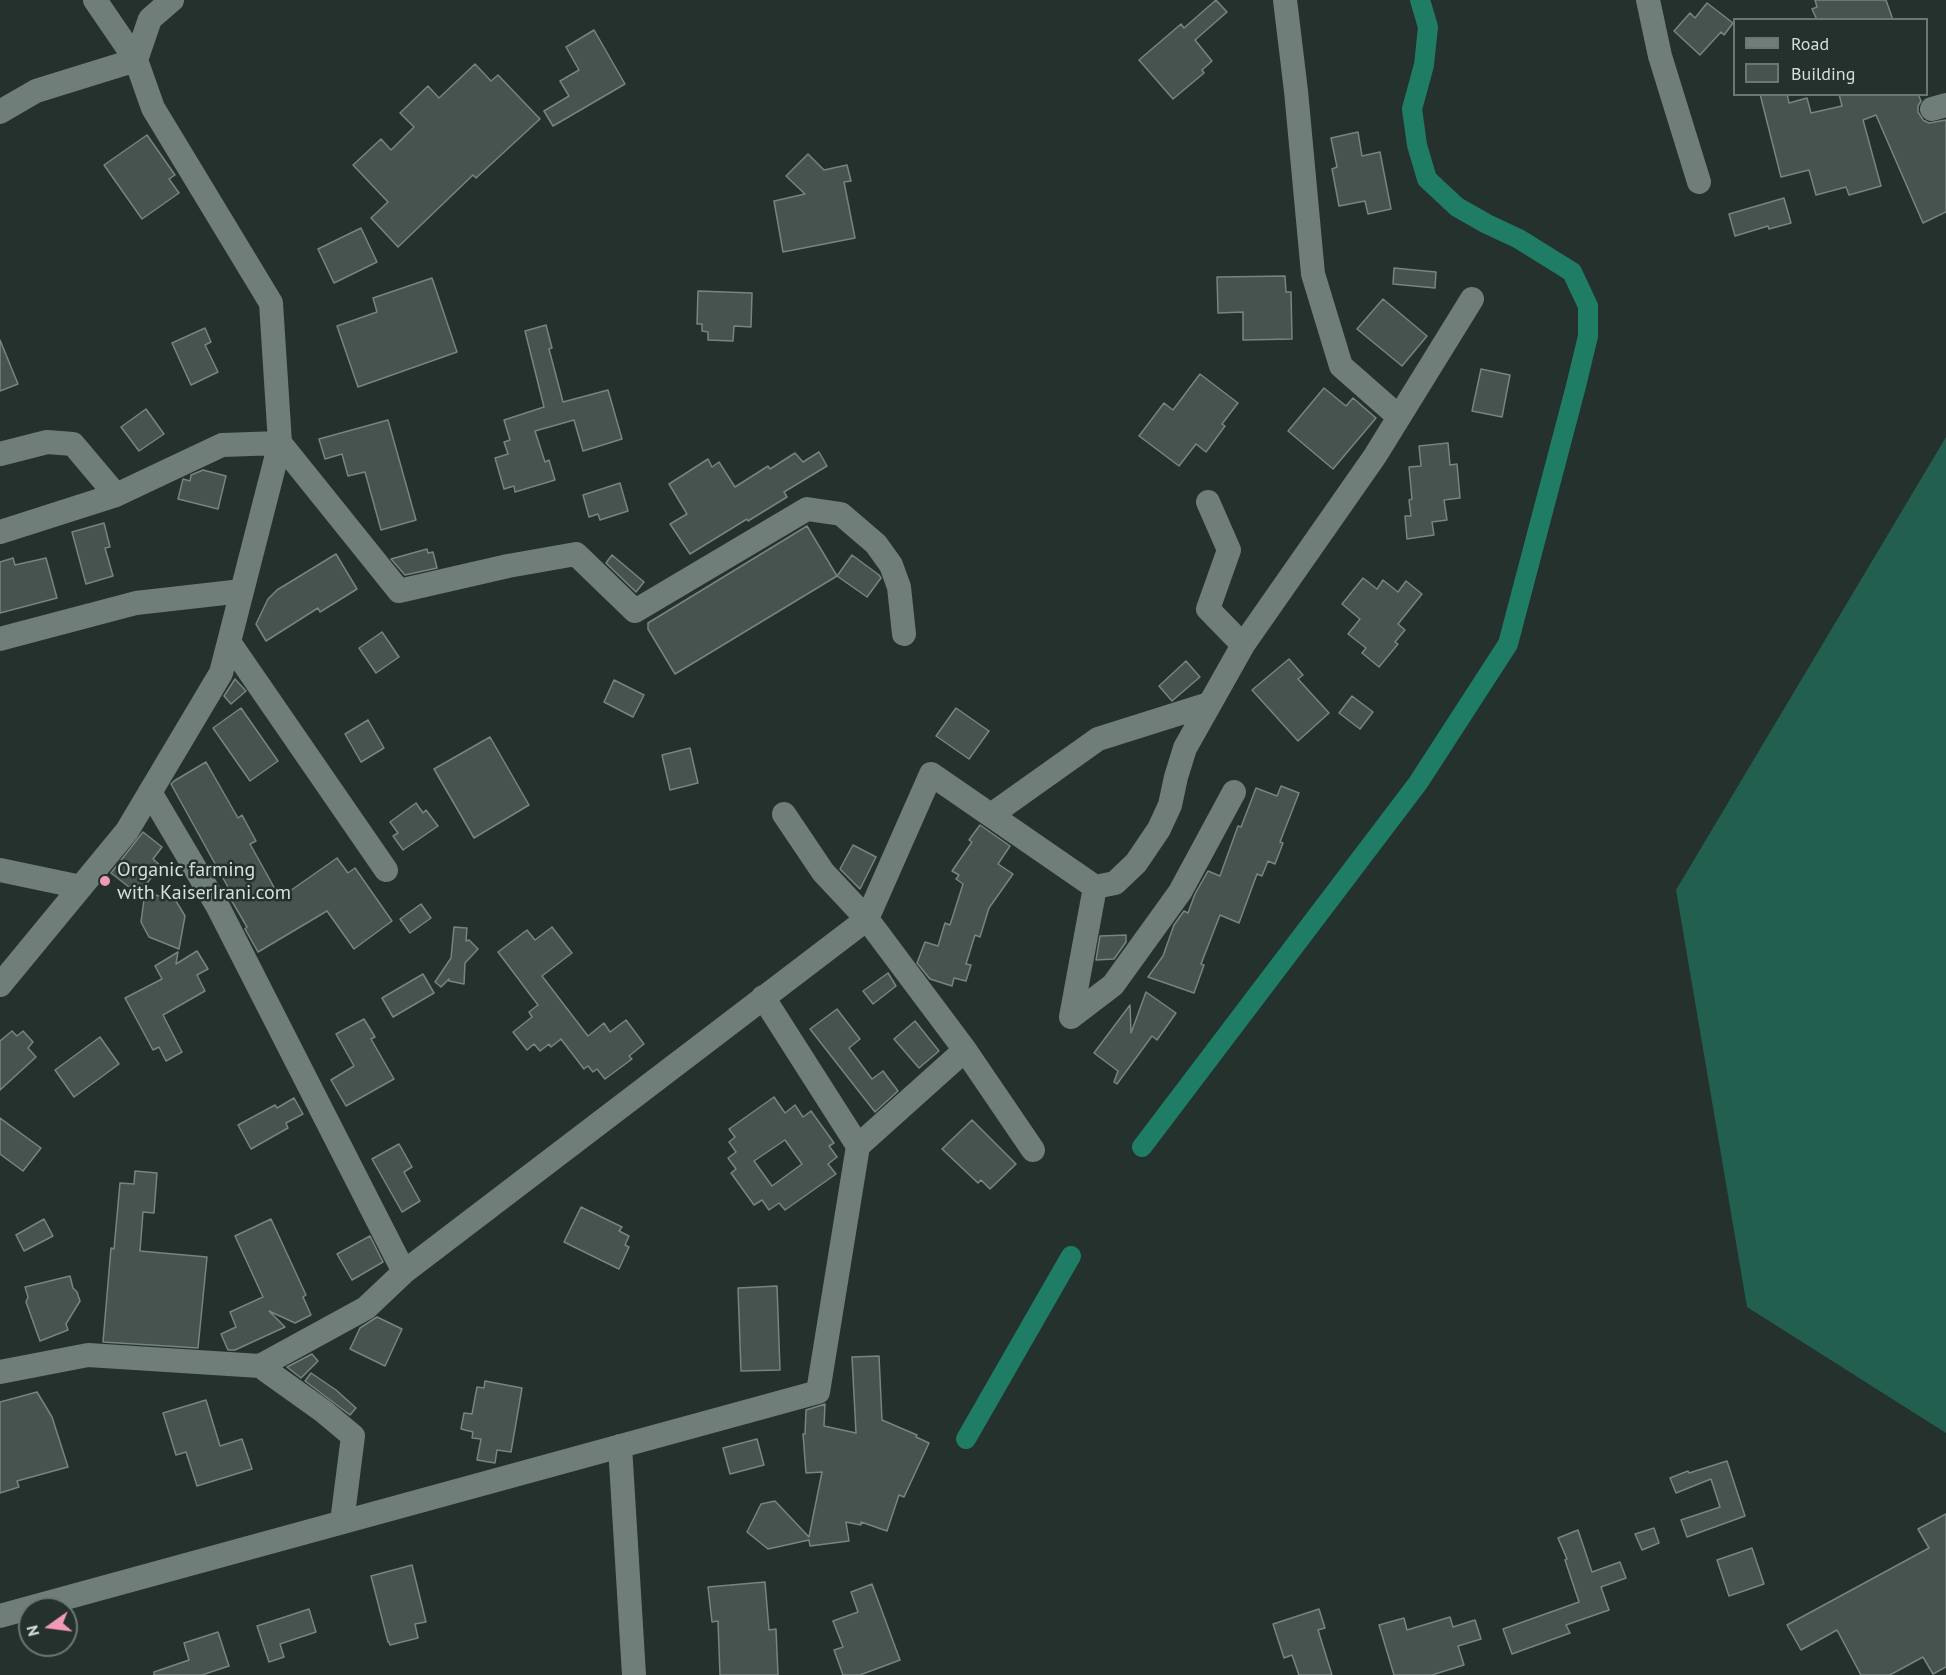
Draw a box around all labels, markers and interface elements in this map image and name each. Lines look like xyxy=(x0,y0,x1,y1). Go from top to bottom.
legend xyxy=(1733,18,1928,96)
text: Road xyxy=(1791,32,1829,55)
text: Building xyxy=(1791,62,1855,85)
place label: Organic farming with KaiserIrani.com xyxy=(117,858,291,905)
marker: Organic farming with KaiserIrani.com xyxy=(98,874,112,888)
north arrow xyxy=(18,1597,78,1657)
text: N xyxy=(22,1623,43,1638)

